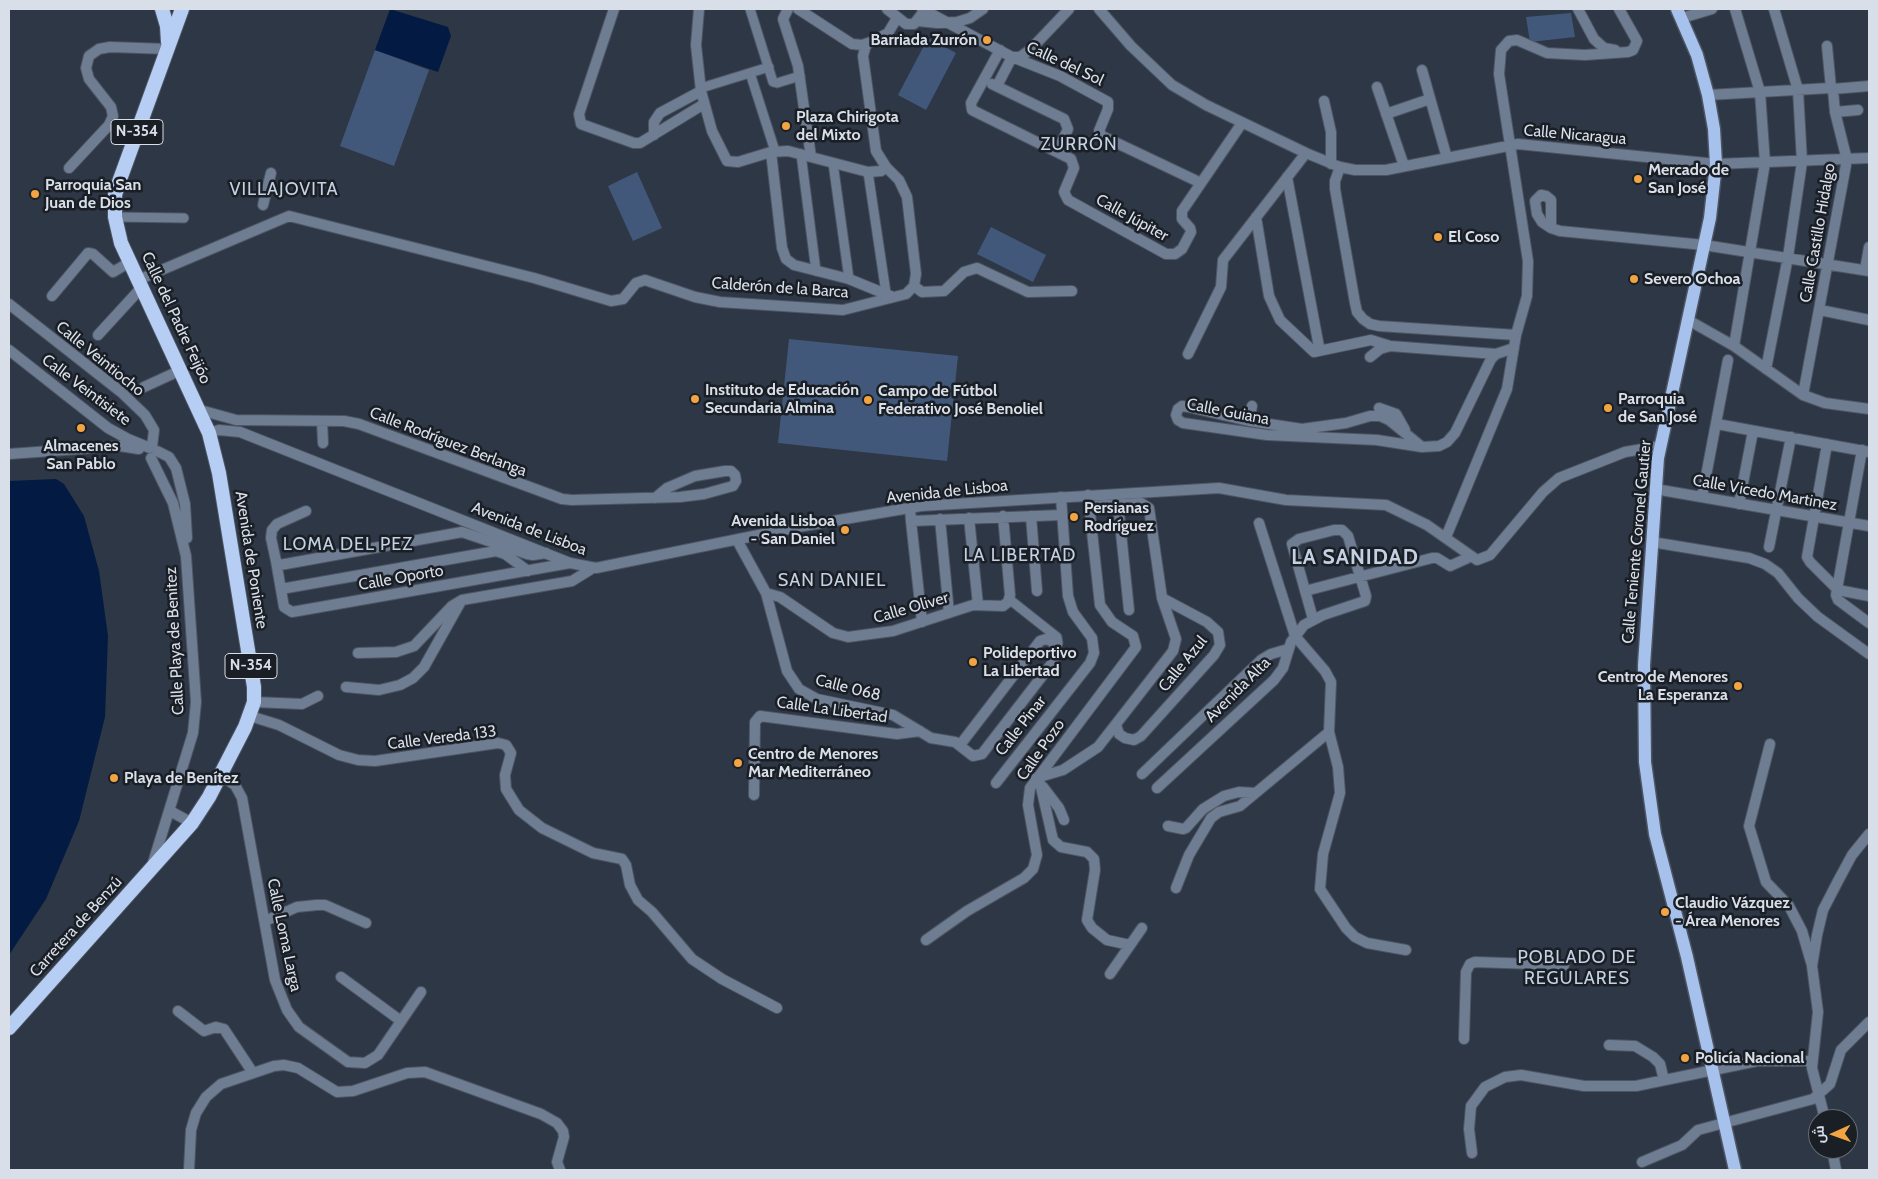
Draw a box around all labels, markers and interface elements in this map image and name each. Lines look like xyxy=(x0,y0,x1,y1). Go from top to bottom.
place label: Barriada Zurrón xyxy=(870,30,977,50)
marker: Barriada Zurrón xyxy=(981,34,993,46)
street label: Calle del Sol xyxy=(1023,38,1107,90)
place label: Plaza Chirigota del Mixto xyxy=(796,107,899,145)
road number: N-354 xyxy=(111,120,163,144)
marker: Plaza Chirigota del Mixto xyxy=(780,120,792,132)
street label: Calle Nicaragua xyxy=(1523,121,1627,149)
district label: ZURRÓN xyxy=(1040,134,1118,156)
place label: Mercado de San José xyxy=(1648,160,1729,198)
street label: Calle Castillo Hidalgo xyxy=(1796,162,1840,304)
marker: Mercado de San José xyxy=(1632,173,1644,185)
place label: Parroquia San Juan de Dios xyxy=(45,175,141,213)
district label: VILLAJOVITA xyxy=(228,179,340,201)
marker: Parroquia San Juan de Dios xyxy=(29,188,41,200)
street label: Calle Júpiter xyxy=(1092,190,1172,246)
place label: El Coso xyxy=(1448,227,1499,247)
marker: El Coso xyxy=(1432,231,1444,243)
street label: Calle del Padre Feijóo xyxy=(137,249,215,387)
place label: Severo Ochoa xyxy=(1644,269,1741,289)
marker: Severo Ochoa xyxy=(1628,273,1640,285)
street label: Calderón de la Barca xyxy=(711,274,849,302)
street label: Calle Veintiocho xyxy=(52,317,148,401)
street label: Calle Veintisiete xyxy=(38,350,134,430)
place label: Instituto de Educación Secundaria Almina xyxy=(705,380,859,418)
place label: Campo de Fútbol Federativo José Benoliel xyxy=(878,381,1043,419)
place label: Parroquia de San José xyxy=(1618,389,1697,427)
marker: Instituto de Educación Secundaria Almina xyxy=(689,393,701,405)
marker: Campo de Fútbol Federativo José Benoliel xyxy=(862,394,874,406)
street label: Calle Guiana xyxy=(1185,395,1271,429)
marker: Parroquia de San José xyxy=(1602,402,1614,414)
street label: Calle Rodríguez Berlanga xyxy=(367,403,529,481)
marker: Almacenes San Pablo xyxy=(75,422,87,434)
place label: Almacenes San Pablo xyxy=(43,436,119,474)
street label: Calle Teniente Coronel Gautier xyxy=(1619,439,1655,645)
street label: Calle Vicedo Martinez xyxy=(1691,471,1839,515)
street label: Avenida de Lisboa xyxy=(885,476,1009,508)
street label: Avenida de Poniente xyxy=(231,490,271,630)
street label: Avenida de Lisboa xyxy=(469,498,589,560)
place label: Persianas Rodríguez xyxy=(1084,498,1154,536)
place label: Avenida Lisboa - San Daniel xyxy=(731,511,835,549)
marker: Persianas Rodríguez xyxy=(1068,511,1080,523)
marker: Avenida Lisboa - San Daniel xyxy=(839,524,851,536)
district label: LOMA DEL PEZ xyxy=(281,534,415,556)
district label: LA LIBERTAD xyxy=(962,545,1078,567)
district label: LA SANIDAD xyxy=(1290,545,1420,571)
street label: Calle Oporto xyxy=(357,561,445,595)
street label: Calle Playa de Benitez xyxy=(162,567,188,715)
district label: SAN DANIEL xyxy=(776,570,888,592)
street label: Calle Oliver xyxy=(871,588,951,628)
street label: Calle Azul xyxy=(1155,632,1211,696)
place label: Polideportivo La Libertad xyxy=(983,643,1077,681)
street label: Avenida Alta xyxy=(1201,653,1275,727)
road number: N-354 xyxy=(225,654,277,678)
marker: Polideportivo La Libertad xyxy=(967,656,979,668)
place label: Centro de Menores La Esperanza xyxy=(1598,667,1728,705)
street label: Calle 068 xyxy=(813,671,883,705)
marker: Centro de Menores La Esperanza xyxy=(1732,680,1744,692)
street label: Calle Pinar xyxy=(992,692,1050,760)
street label: Calle La Libertad xyxy=(775,693,889,727)
street label: Calle Pozo xyxy=(1013,716,1069,784)
street label: Calle Vereda 133 xyxy=(386,722,498,754)
place label: Centro de Menores Mar Mediterráneo xyxy=(748,744,878,782)
marker: Centro de Menores Mar Mediterráneo xyxy=(732,757,744,769)
place label: Playa de Benítez xyxy=(124,768,239,788)
marker: Playa de Benítez xyxy=(108,772,120,784)
street label: Carretera de Benzú xyxy=(26,873,126,981)
street label: Calle Loma Larga xyxy=(263,877,305,993)
place label: Claudio Vázquez - Área Menores xyxy=(1675,893,1790,931)
marker: Claudio Vázquez - Área Menores xyxy=(1659,906,1671,918)
district label: POBLADO DE REGULARES xyxy=(1516,947,1638,990)
place label: Policía Nacional xyxy=(1695,1048,1805,1068)
marker: Policía Nacional xyxy=(1679,1052,1691,1064)
north arrow xyxy=(1808,1109,1858,1159)
text: ش xyxy=(1810,1125,1828,1144)

